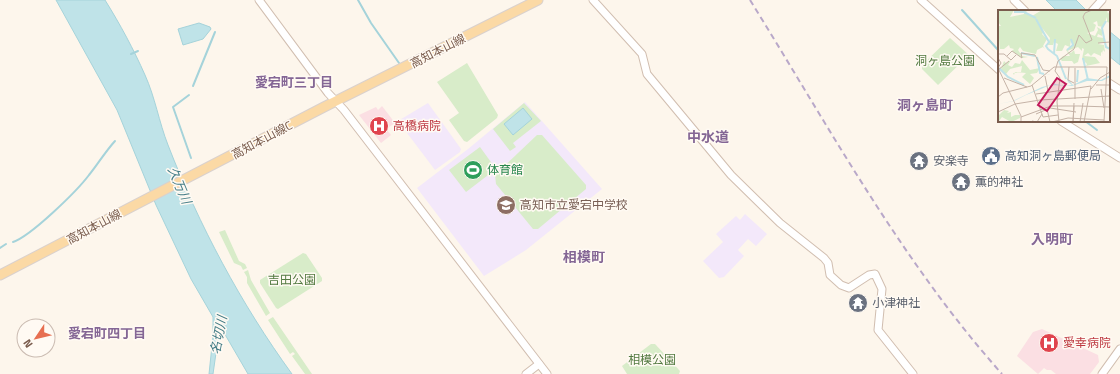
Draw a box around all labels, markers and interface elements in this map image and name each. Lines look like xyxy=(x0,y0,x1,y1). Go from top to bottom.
inset map xyxy=(998,10,1110,122)
street label: 高知本山線 xyxy=(407,28,469,73)
park label: 洞ヶ島公園 xyxy=(915,51,975,70)
district label: 愛宕町三丁目 xyxy=(255,72,333,92)
district label: 洞ヶ島町 xyxy=(897,94,953,115)
street label: 高知本山線C xyxy=(228,115,296,164)
hospital icon: 高橋病院 xyxy=(368,115,390,137)
place label: 高橋病院 xyxy=(393,116,441,135)
district label: 中水道 xyxy=(687,126,729,147)
public building icon: 高知洞ヶ島郵便局 xyxy=(980,145,1002,167)
place label: 高知洞ヶ島郵便局 xyxy=(1005,146,1101,165)
temple icon: 安楽寺 xyxy=(908,150,930,172)
place label: 安楽寺 xyxy=(933,151,969,170)
sports icon: 体育館 xyxy=(462,159,484,181)
place label: 体育館 xyxy=(487,160,523,179)
water label: 久万川 xyxy=(163,163,198,209)
temple icon: 薫的神社 xyxy=(950,171,972,193)
place label: 薫的神社 xyxy=(975,172,1023,191)
school or university icon: 高知市立愛宕中学校 xyxy=(495,194,517,216)
place label: 高知市立愛宕中学校 xyxy=(520,195,628,214)
street label: 高知本山線 xyxy=(63,204,125,249)
district label: 入明町 xyxy=(1031,228,1073,249)
district label: 相模町 xyxy=(563,246,605,267)
park label: 吉田公園 xyxy=(268,270,316,289)
temple icon: 小津神社 xyxy=(847,292,869,314)
place label: 小津神社 xyxy=(872,293,920,312)
water label: 名切川 xyxy=(204,312,232,356)
north arrow xyxy=(16,318,56,358)
district label: 愛宕町四丁目 xyxy=(68,323,146,343)
hospital icon: 愛幸病院 xyxy=(1038,332,1060,354)
place label: 愛幸病院 xyxy=(1063,333,1111,352)
text: N xyxy=(19,336,37,351)
park label: 相模公園 xyxy=(628,350,676,369)

